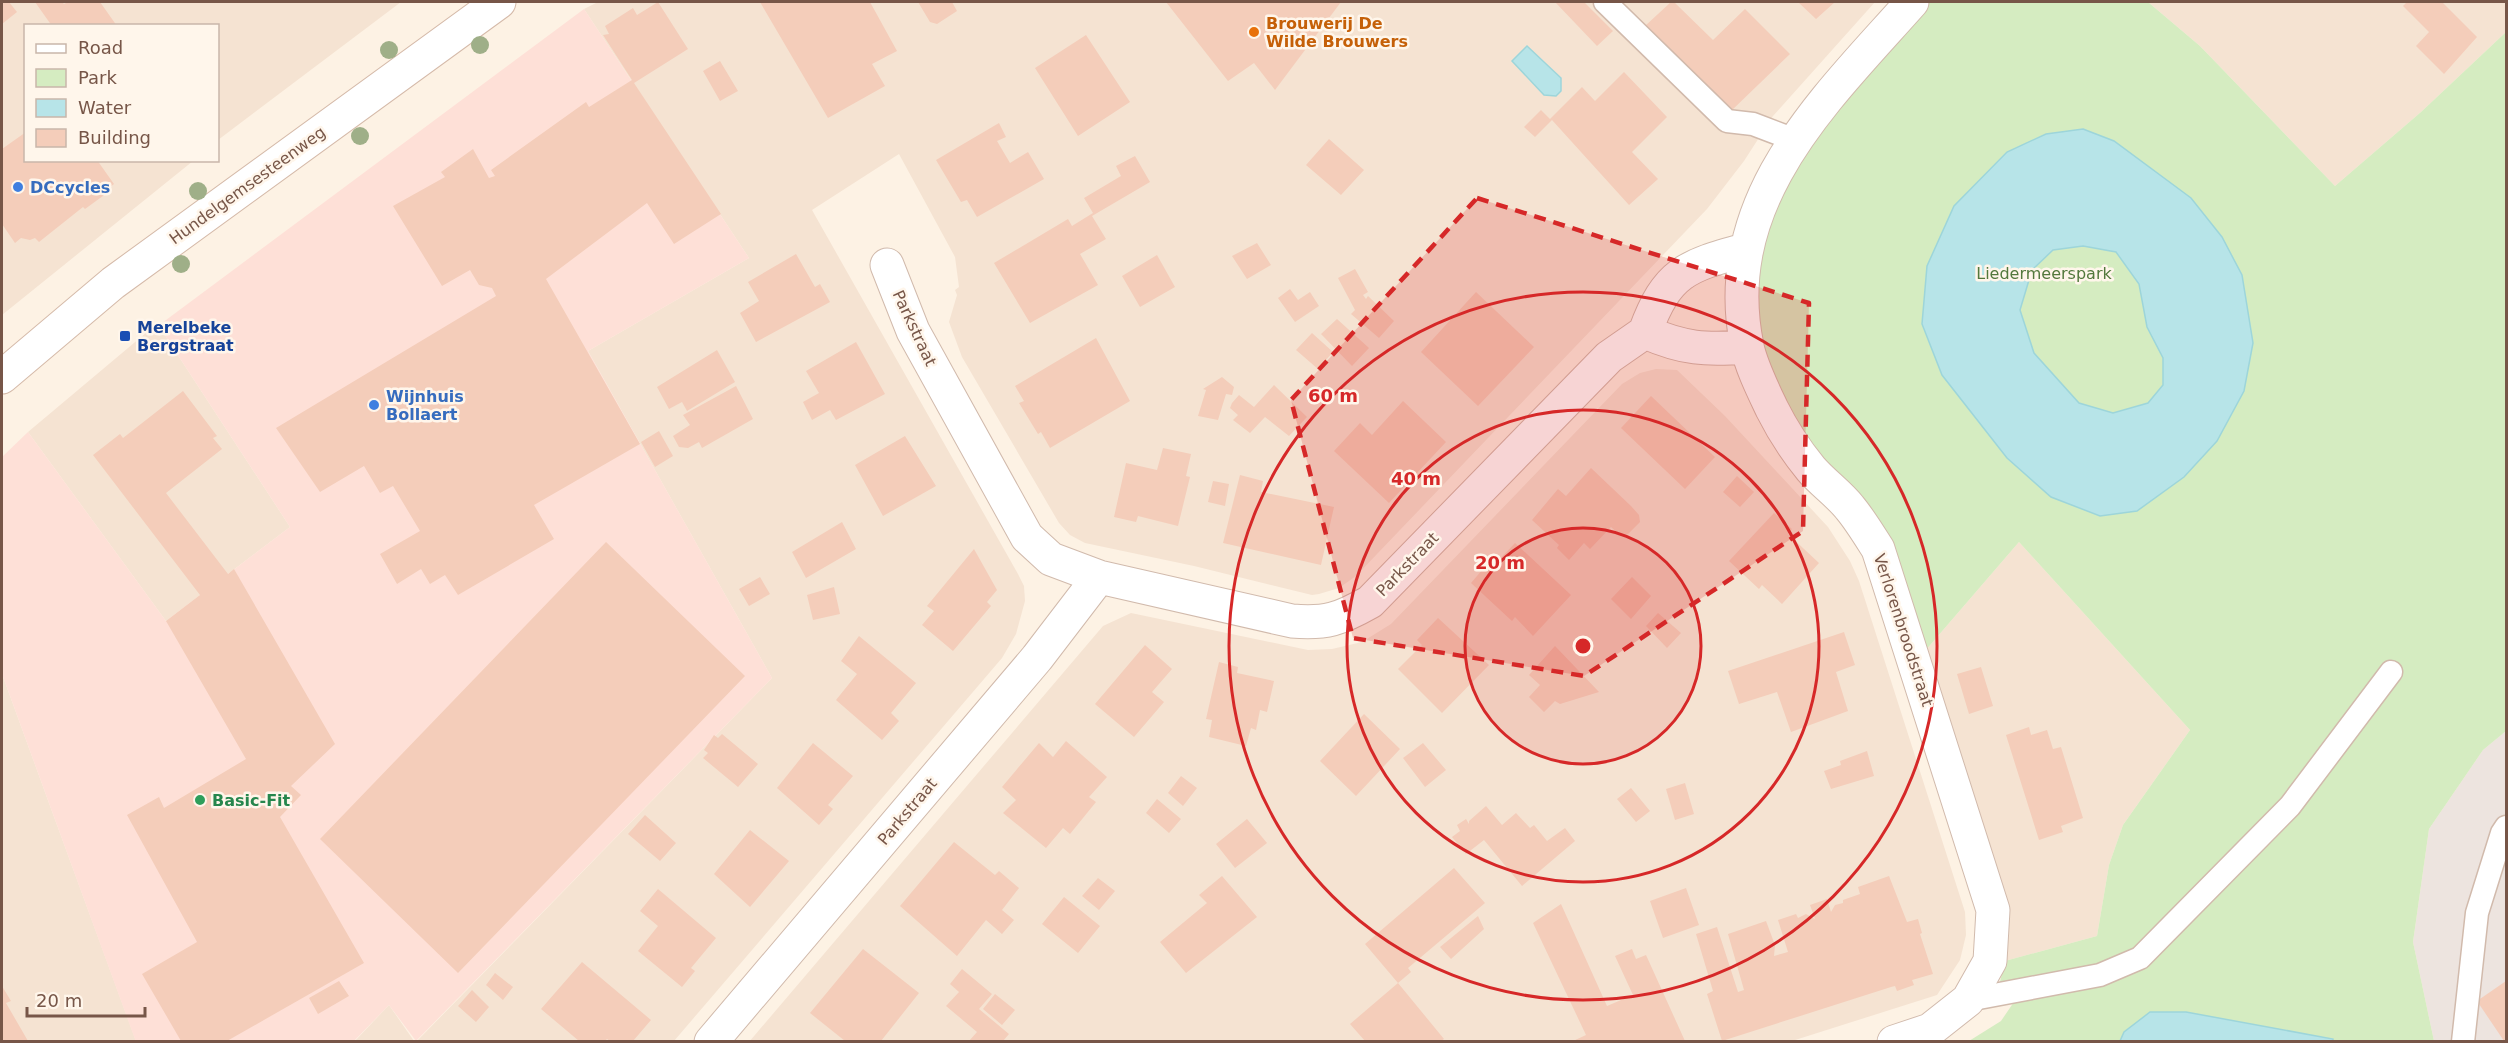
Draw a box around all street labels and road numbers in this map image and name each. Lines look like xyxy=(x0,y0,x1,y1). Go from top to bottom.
street label: Hundelgemsesteenweg xyxy=(166,122,329,248)
street label: Parkstraat xyxy=(889,287,940,369)
street label: Parkstraat xyxy=(1372,528,1443,600)
street label: Verlorenbroodstraat xyxy=(1870,551,1937,709)
street label: Parkstraat xyxy=(874,774,941,849)

